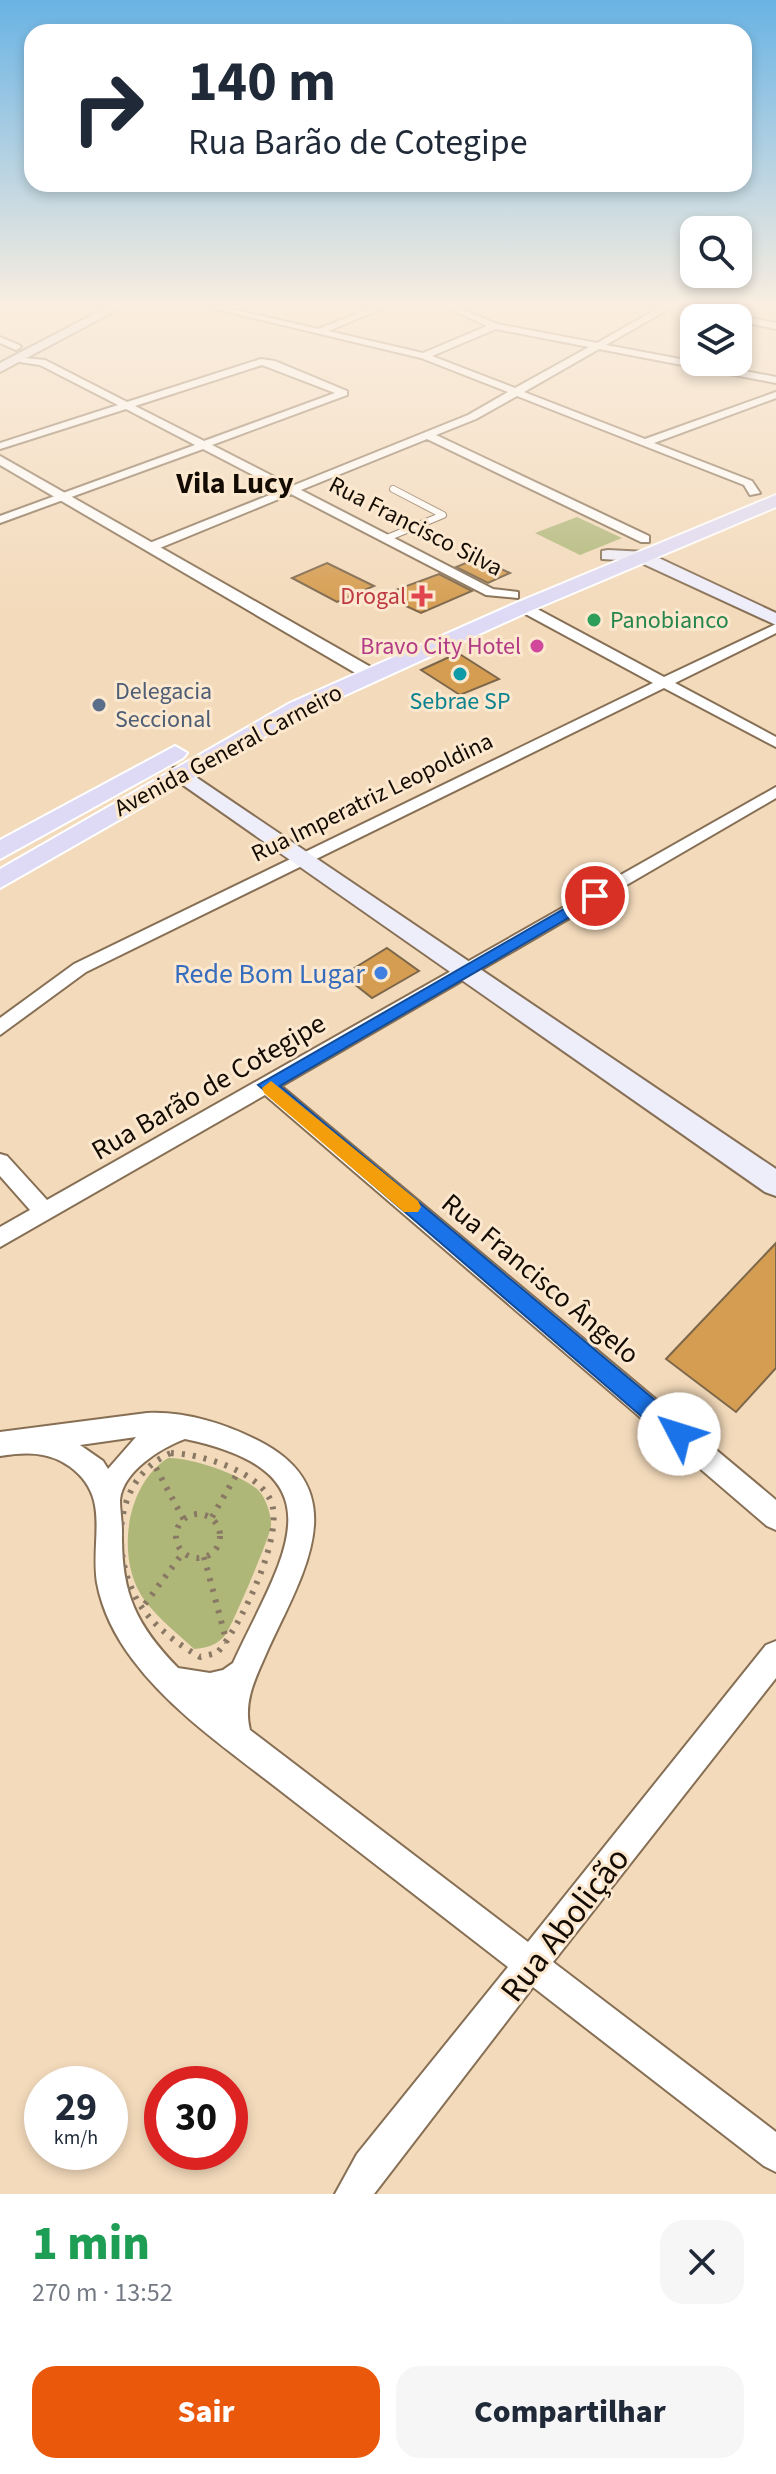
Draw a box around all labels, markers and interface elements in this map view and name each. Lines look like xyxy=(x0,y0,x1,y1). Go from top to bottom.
text: 140 m xyxy=(188,43,336,122)
icon: right xyxy=(56,56,160,160)
text: Rua Barão de Cotegipe xyxy=(188,117,528,168)
map controls xyxy=(680,216,752,376)
button: search xyxy=(680,216,752,288)
button: layers xyxy=(680,304,752,376)
district label: Vila Lucy xyxy=(175,462,294,505)
street label: Rua Francisco Silva xyxy=(323,468,509,585)
place label: Drogal xyxy=(340,579,406,614)
marker: Drogal xyxy=(413,587,431,605)
place label: Panobianco xyxy=(610,603,729,638)
marker: Panobianco xyxy=(585,611,603,629)
place label: Bravo City Hotel xyxy=(360,629,521,664)
marker: Bravo City Hotel xyxy=(528,637,546,655)
marker: Sebrae SP xyxy=(451,665,469,683)
place label: Delegacia Seccional xyxy=(115,674,212,737)
street label: Avenida General Carneiro xyxy=(108,675,349,825)
place label: Sebrae SP xyxy=(410,684,510,719)
marker: Delegacia Seccional xyxy=(90,696,108,714)
street label: Rua Imperatriz Leopoldina xyxy=(245,724,499,871)
pin xyxy=(561,862,629,930)
icon: arrive xyxy=(573,874,617,918)
place label: Rede Bom Lugar xyxy=(174,954,365,994)
marker: Rede Bom Lugar xyxy=(372,964,390,982)
street label: Rua Barão de Cotegipe xyxy=(84,1003,333,1170)
street label: Rua Francisco Ângelo xyxy=(433,1184,648,1374)
position arrow xyxy=(637,1392,721,1476)
street label: Rua Abolição xyxy=(489,1837,642,2013)
speed limit sign: 30 xyxy=(144,2066,248,2170)
text: 29 xyxy=(55,2079,97,2136)
text: km/h xyxy=(54,2124,98,2152)
text: 1 min xyxy=(32,2210,150,2278)
button: close xyxy=(660,2220,744,2304)
text: 270 m · 13:52 xyxy=(32,2274,173,2311)
button: Sair xyxy=(32,2366,380,2458)
button: Compartilhar xyxy=(396,2366,744,2458)

